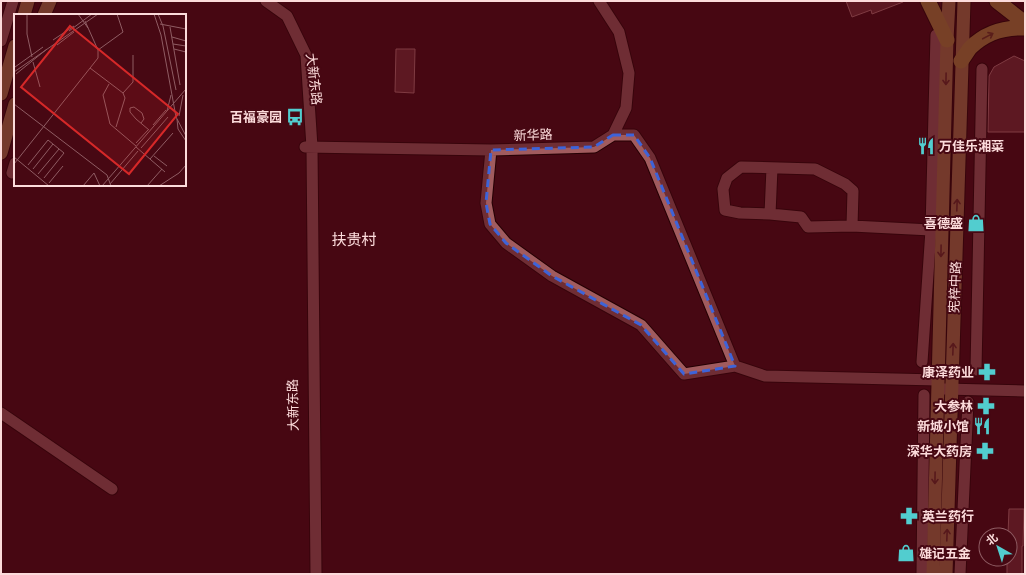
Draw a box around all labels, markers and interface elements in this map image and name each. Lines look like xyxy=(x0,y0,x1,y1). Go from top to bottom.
inset map xyxy=(14,14,186,186)
one-way arrow xyxy=(982,31,994,39)
street label: 大新东路 xyxy=(302,52,326,106)
one-way arrow xyxy=(942,72,949,85)
bus stop icon: 百福豪园 xyxy=(285,107,305,127)
place label: 百福豪园 xyxy=(230,109,282,126)
street label: 新华路 xyxy=(513,126,553,144)
restaurant icon: 万佳乐湘菜 xyxy=(916,136,936,156)
place label: 万佳乐湘菜 xyxy=(939,138,1004,155)
one-way arrow xyxy=(953,199,961,212)
shop icon: 喜德盛 xyxy=(966,213,986,233)
place label: 喜德盛 xyxy=(924,215,963,232)
district label: 扶贵村 xyxy=(331,230,377,250)
one-way arrow xyxy=(937,244,945,257)
street label: 宪梓中路 xyxy=(946,261,964,313)
one-way arrow xyxy=(949,343,957,356)
pharmacy icon: 康泽药业 xyxy=(977,362,997,382)
place label: 康泽药业 xyxy=(922,364,974,381)
street label: 大新东路 xyxy=(284,379,302,431)
pharmacy icon: 大参林 xyxy=(976,396,996,416)
place label: 大参林 xyxy=(934,398,973,415)
restaurant icon: 新城小馆 xyxy=(972,416,992,436)
place label: 新城小馆 xyxy=(917,418,969,435)
pharmacy icon: 深华大药房 xyxy=(975,441,995,461)
place label: 深华大药房 xyxy=(907,443,972,460)
one-way arrow xyxy=(931,471,939,484)
pharmacy icon: 英兰药行 xyxy=(899,506,919,526)
place label: 英兰药行 xyxy=(922,508,974,525)
north arrow xyxy=(978,527,1018,567)
one-way arrow xyxy=(943,529,951,542)
text: 北 xyxy=(983,530,1000,548)
shop icon: 雄记五金 xyxy=(896,543,916,563)
place label: 雄记五金 xyxy=(919,545,971,562)

